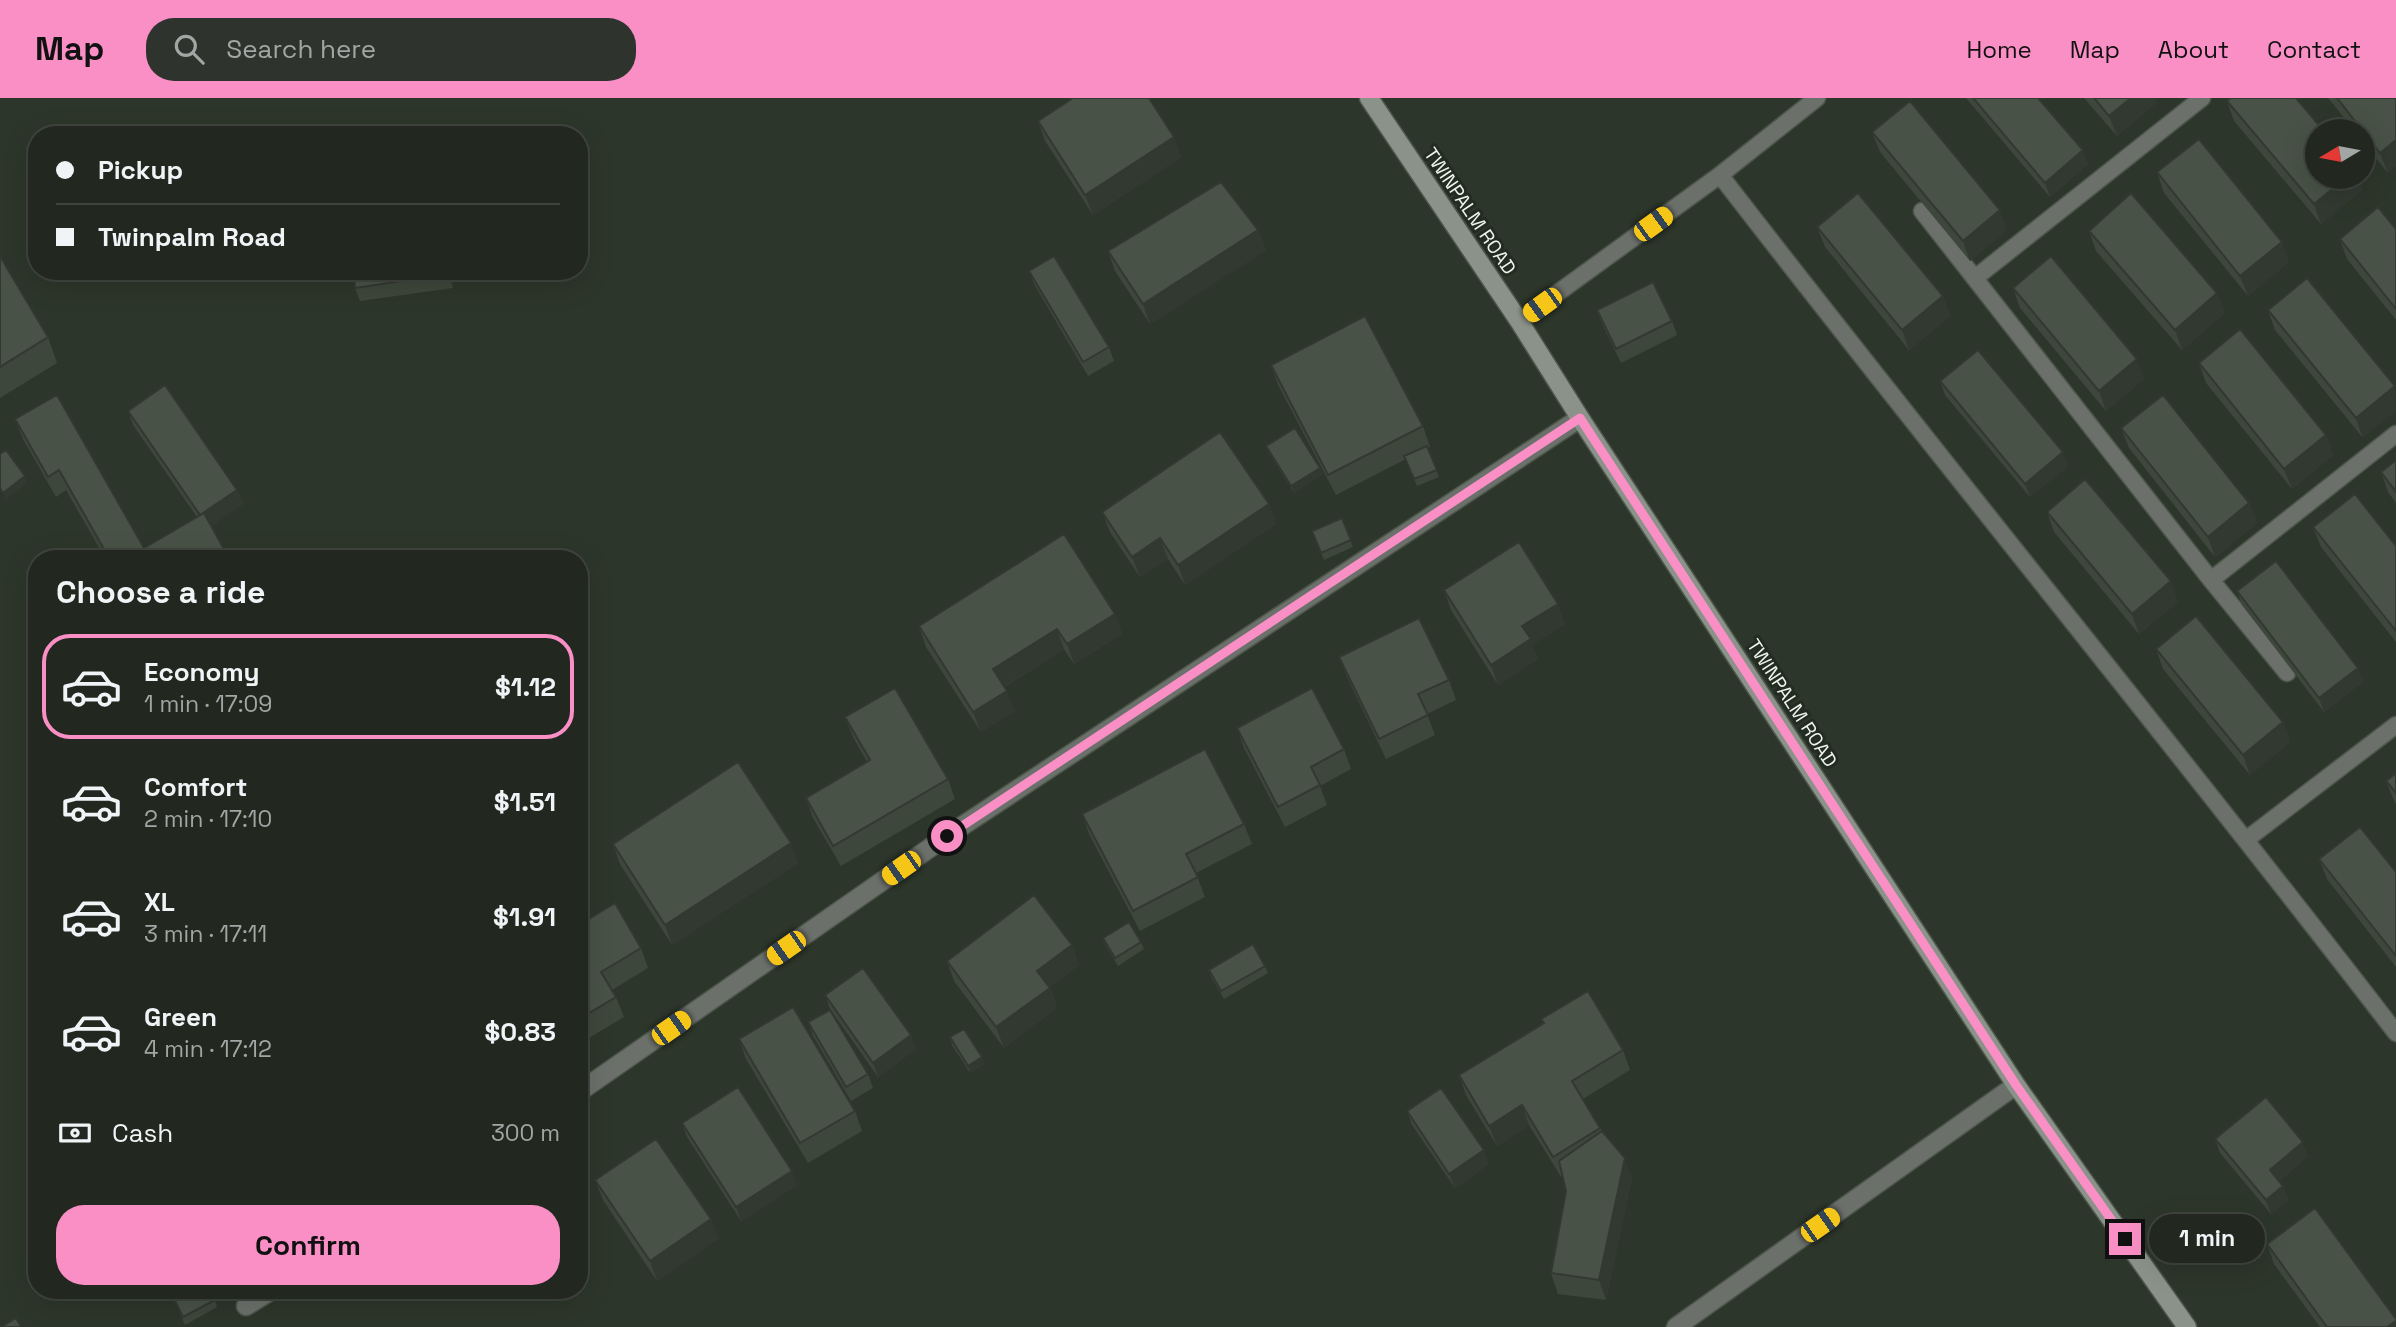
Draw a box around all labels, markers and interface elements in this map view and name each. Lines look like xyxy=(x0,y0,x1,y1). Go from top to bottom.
search box xyxy=(146,18,636,81)
text: Map xyxy=(35,28,104,70)
icon: search xyxy=(170,30,208,68)
text: Search here xyxy=(226,32,376,66)
text: Home xyxy=(1966,34,2032,65)
text: Map xyxy=(2070,34,2120,65)
text: About xyxy=(2158,34,2229,65)
text: Contact xyxy=(2267,34,2361,65)
north arrow xyxy=(2305,119,2375,189)
map controls xyxy=(2305,119,2375,189)
street label: TWINPALM ROAD xyxy=(1418,143,1522,279)
text: Pickup xyxy=(98,153,183,187)
car xyxy=(1630,203,1677,245)
text: Twinpalm Road xyxy=(98,220,286,254)
car xyxy=(1519,284,1566,326)
text: Choose a ride xyxy=(56,572,266,612)
street label: TWINPALM ROAD xyxy=(1741,634,1843,772)
icon: car xyxy=(60,655,123,718)
text: Economy xyxy=(144,655,260,689)
text: $1.12 xyxy=(495,670,556,704)
text: 1 min · 17:09 xyxy=(144,689,272,719)
icon: car xyxy=(60,770,123,833)
text: Comfort xyxy=(144,770,247,804)
text: $1.51 xyxy=(494,785,556,819)
text: 2 min · 17:10 xyxy=(144,804,272,834)
route start xyxy=(931,820,963,852)
car xyxy=(878,847,925,889)
icon: car xyxy=(60,885,123,948)
text: XL xyxy=(144,885,175,919)
text: $1.91 xyxy=(493,900,556,934)
text: 3 min · 17:11 xyxy=(144,919,267,949)
car xyxy=(763,927,810,969)
icon: car xyxy=(60,1000,123,1063)
text: Green xyxy=(144,1000,217,1034)
car xyxy=(648,1007,695,1049)
text: $0.83 xyxy=(485,1015,556,1049)
text: 4 min · 17:12 xyxy=(144,1034,272,1064)
icon: cash xyxy=(56,1114,94,1152)
text: Cash xyxy=(112,1116,173,1150)
text: 300 m xyxy=(491,1118,560,1148)
car xyxy=(1797,1204,1844,1246)
button: Confirm xyxy=(56,1205,560,1285)
callout: 1 min xyxy=(2150,1214,2265,1264)
route end xyxy=(2109,1223,2141,1255)
text: 1 min xyxy=(2179,1223,2235,1253)

